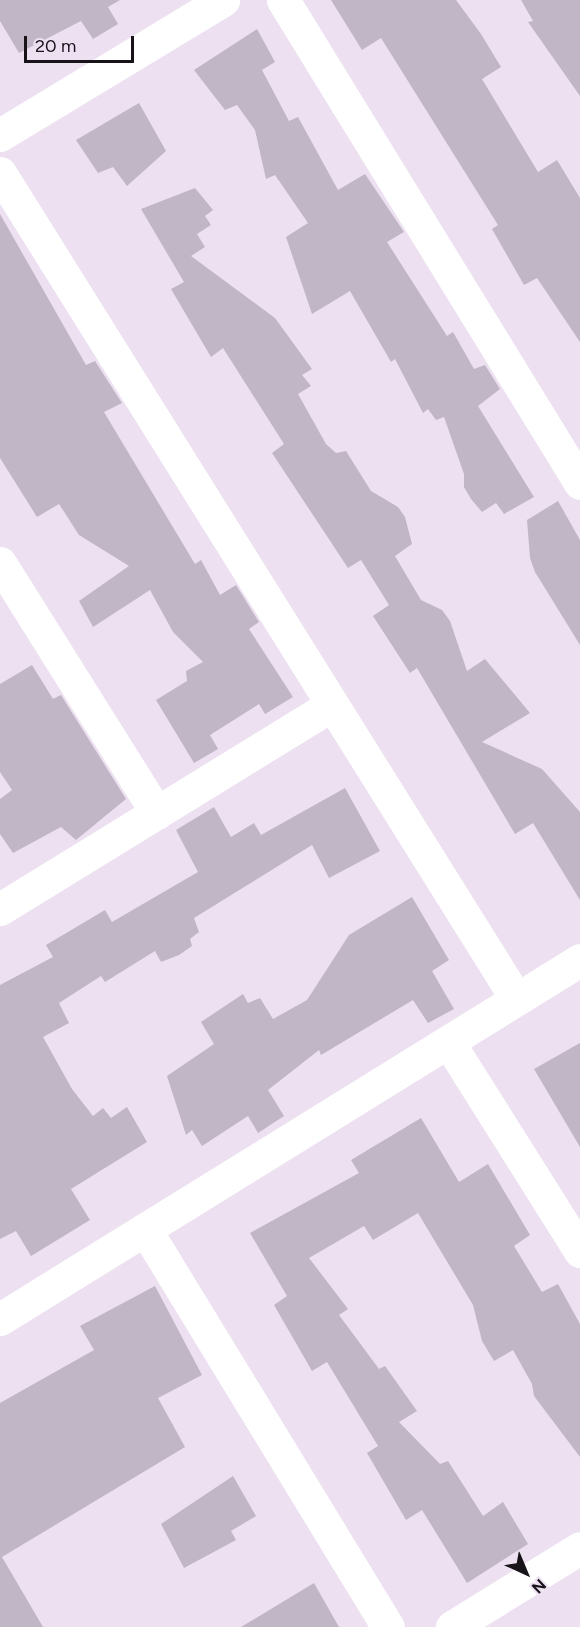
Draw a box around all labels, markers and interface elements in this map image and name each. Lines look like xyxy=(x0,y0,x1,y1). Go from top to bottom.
scale bar xyxy=(27,24,136,62)
text: 20 m xyxy=(35,35,76,57)
north arrow xyxy=(496,1543,556,1603)
text: N xyxy=(528,1575,550,1597)

